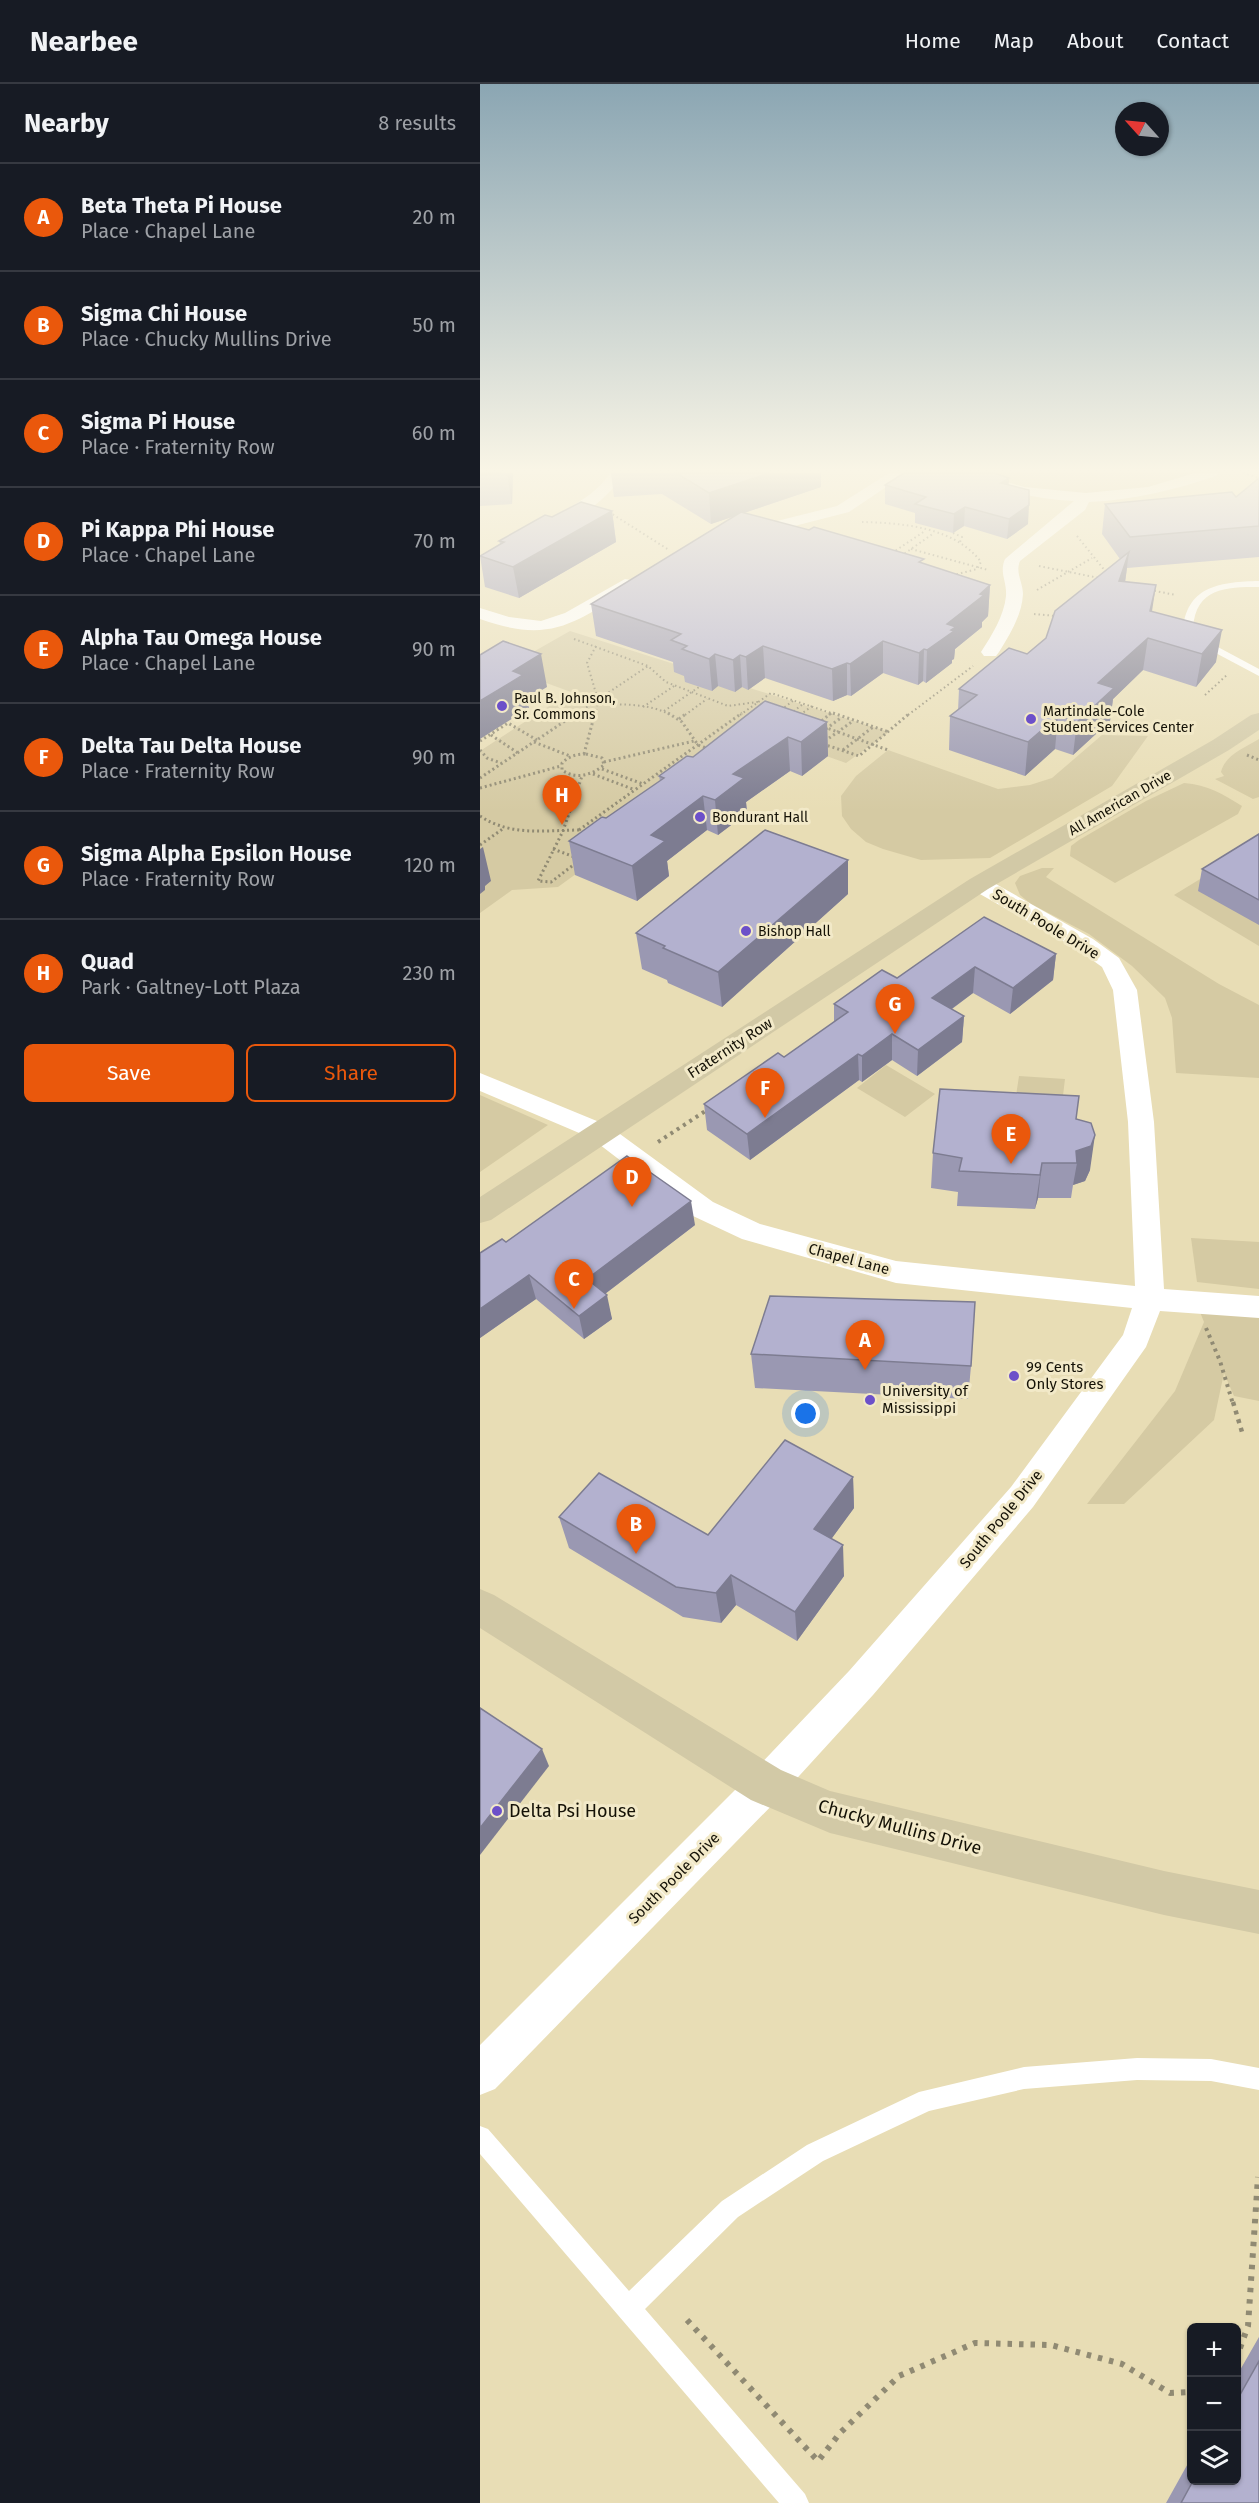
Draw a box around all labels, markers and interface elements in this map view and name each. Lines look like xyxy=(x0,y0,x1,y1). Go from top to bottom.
text: Nearbee xyxy=(30,25,138,58)
text: Home xyxy=(905,28,961,54)
text: Map xyxy=(994,28,1034,54)
text: About xyxy=(1067,28,1124,54)
text: Contact xyxy=(1157,28,1229,54)
north arrow xyxy=(1115,102,1169,156)
text: Nearby xyxy=(24,108,109,139)
text: 8 results xyxy=(378,111,456,135)
text: Beta Theta Pi House xyxy=(81,192,282,219)
text: A xyxy=(38,205,49,229)
text: 20 m xyxy=(413,205,456,229)
text: Place · Chapel Lane xyxy=(81,219,255,243)
text: Sigma Chi House xyxy=(81,300,247,327)
text: B xyxy=(37,313,50,337)
text: 50 m xyxy=(412,313,456,337)
text: Place · Chucky Mullins Drive xyxy=(81,327,332,351)
text: Sigma Pi House xyxy=(81,408,235,435)
text: C xyxy=(38,421,49,445)
text: 60 m xyxy=(412,421,456,445)
text: Place · Fraternity Row xyxy=(81,435,275,459)
text: Pi Kappa Phi House xyxy=(81,516,274,543)
text: D xyxy=(37,529,50,553)
text: 70 m xyxy=(414,529,456,553)
text: Place · Chapel Lane xyxy=(81,543,255,567)
text: Alpha Tau Omega House xyxy=(81,624,322,651)
text: E xyxy=(38,637,49,661)
text: 90 m xyxy=(412,637,456,661)
text: Place · Chapel Lane xyxy=(81,651,255,675)
place label: Paul B. Johnson, Sr. Commons xyxy=(514,690,616,723)
marker: Paul B. Johnson, Sr. Commons xyxy=(495,699,509,713)
place label: Martindale-Cole Student Services Center xyxy=(1043,703,1194,736)
marker: Martindale-Cole Student Services Center xyxy=(1024,712,1038,726)
text: Delta Tau Delta House xyxy=(81,732,302,759)
text: F xyxy=(39,745,48,769)
text: 90 m xyxy=(412,745,456,769)
text: Place · Fraternity Row xyxy=(81,759,275,783)
street label: All American Drive xyxy=(1066,767,1174,839)
pin: H xyxy=(542,776,581,825)
place label: Bondurant Hall xyxy=(712,809,808,826)
marker: Bondurant Hall xyxy=(693,810,707,824)
text: Sigma Alpha Epsilon House xyxy=(81,840,352,867)
text: G xyxy=(37,853,50,877)
text: 120 m xyxy=(404,853,456,877)
text: Place · Fraternity Row xyxy=(81,867,275,891)
street label: South Poole Drive xyxy=(989,885,1103,963)
place label: Bishop Hall xyxy=(758,923,831,940)
marker: Bishop Hall xyxy=(739,924,753,938)
text: Quad xyxy=(81,948,134,975)
text: H xyxy=(37,961,50,985)
text: 230 m xyxy=(403,961,456,985)
text: Park · Galtney-Lott Plaza xyxy=(81,975,301,999)
pin: G xyxy=(876,984,914,1034)
street label: Fraternity Row xyxy=(684,1014,776,1082)
button: Save xyxy=(24,1044,234,1102)
button: Share xyxy=(246,1044,456,1102)
pin: F xyxy=(746,1068,784,1118)
pin: E xyxy=(992,1114,1030,1164)
pin: D xyxy=(612,1158,652,1207)
street label: Chapel Lane xyxy=(807,1240,891,1278)
pin: C xyxy=(554,1260,593,1309)
pin: A xyxy=(846,1320,884,1370)
place label: 99 Cents Only Stores xyxy=(1026,1358,1103,1393)
marker: 99 Cents Only Stores xyxy=(1007,1369,1021,1383)
place label: University of Mississippi xyxy=(882,1382,969,1417)
marker: University of Mississippi xyxy=(863,1393,877,1407)
your location xyxy=(791,1399,820,1428)
street label: South Poole Drive xyxy=(956,1466,1046,1572)
pin: B xyxy=(616,1504,656,1554)
street label: Chucky Mullins Drive xyxy=(816,1795,984,1859)
place label: Delta Psi House xyxy=(509,1800,636,1822)
marker: Delta Psi House xyxy=(490,1804,504,1818)
street label: South Poole Drive xyxy=(625,1829,723,1927)
map controls xyxy=(1187,2323,1241,2485)
button: + xyxy=(1187,2323,1241,2377)
button: − xyxy=(1187,2377,1241,2431)
button: layers xyxy=(1187,2431,1241,2485)

